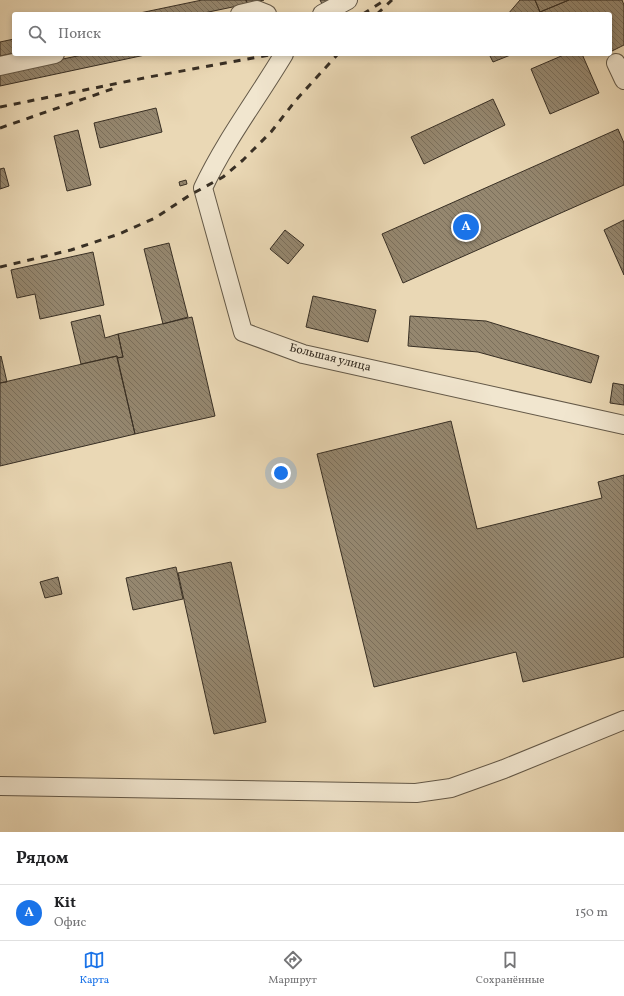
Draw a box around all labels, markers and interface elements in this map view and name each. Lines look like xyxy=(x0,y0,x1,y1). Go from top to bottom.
search box xyxy=(12,12,612,56)
icon: search xyxy=(26,23,48,45)
text: Поиск xyxy=(58,24,101,45)
pin: A xyxy=(453,212,479,242)
street label: Большая улица xyxy=(287,340,373,376)
your location xyxy=(271,463,291,483)
text: Рядом xyxy=(16,847,69,870)
text: Kit xyxy=(54,893,76,914)
text: A xyxy=(24,904,34,922)
text: 150 m xyxy=(575,904,608,922)
text: Офис xyxy=(54,914,86,932)
tab: Карта xyxy=(79,949,109,988)
tab: Маршрут xyxy=(268,949,317,988)
tab: Сохранённые xyxy=(476,949,544,988)

